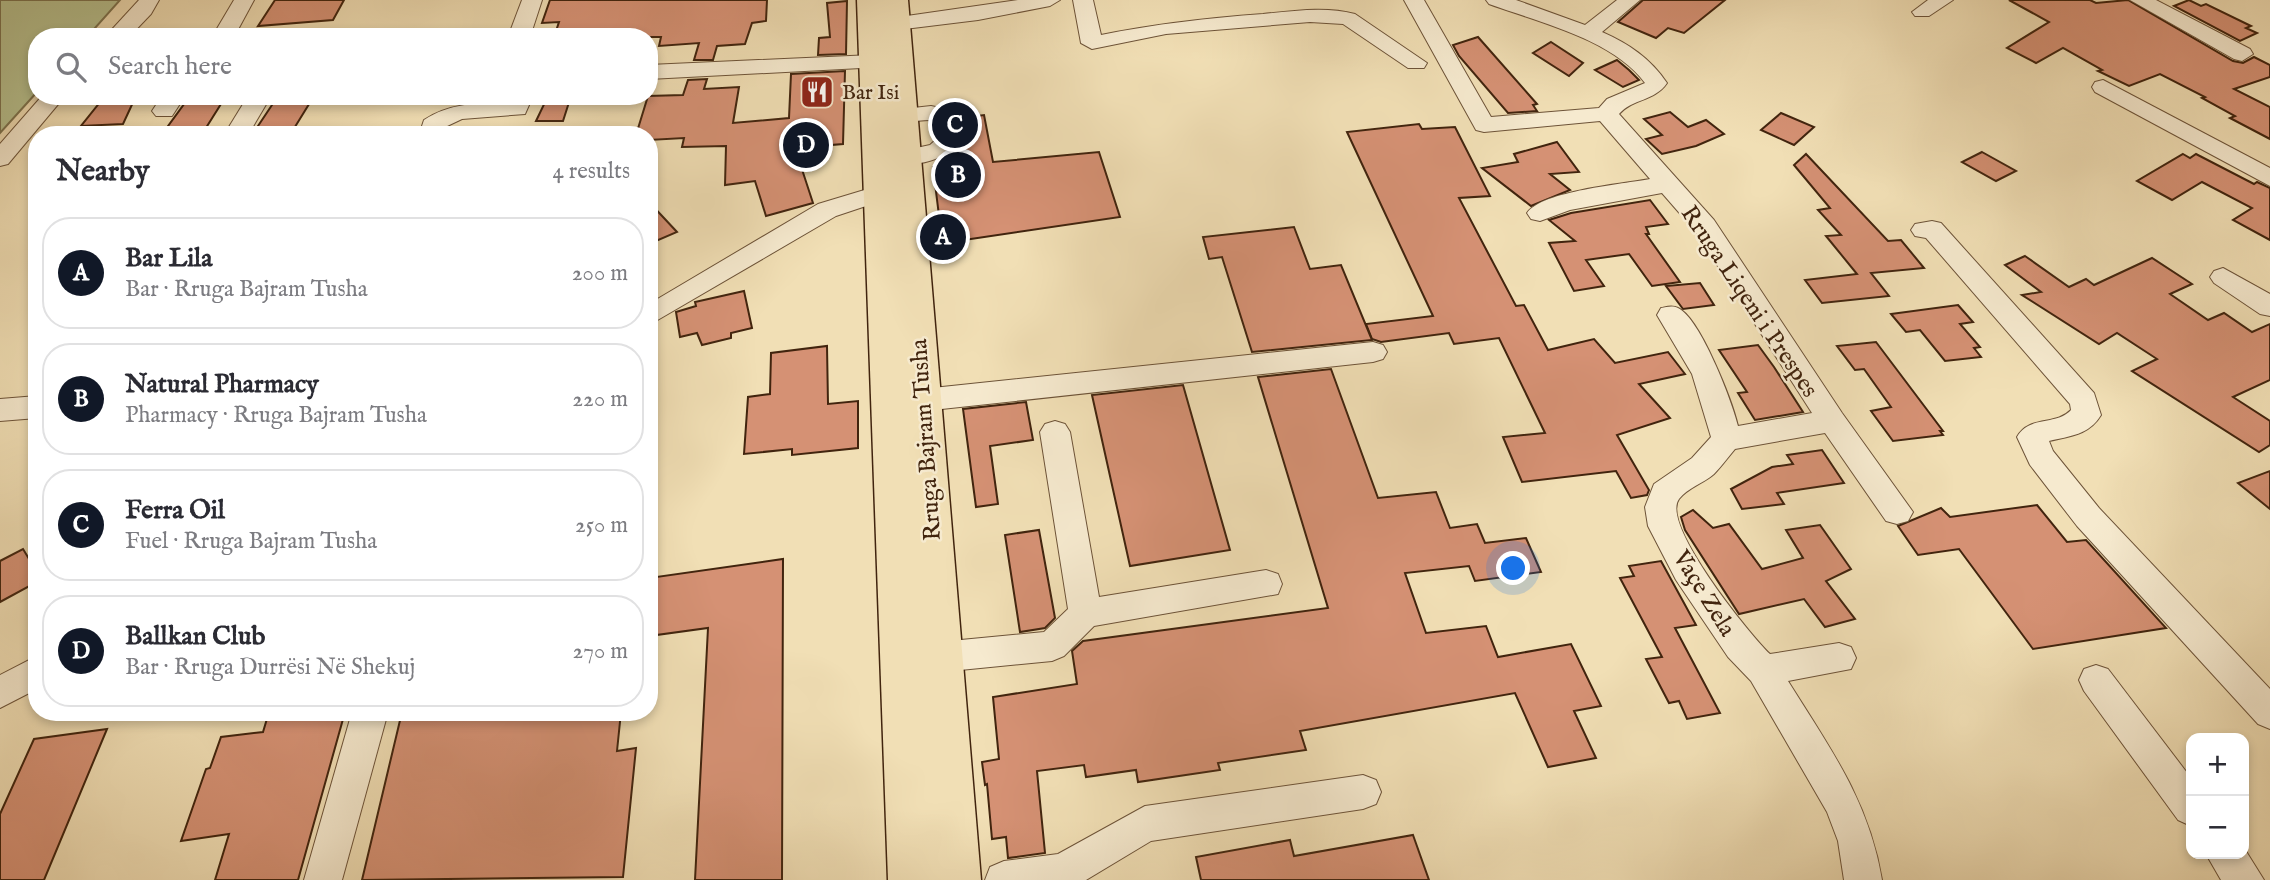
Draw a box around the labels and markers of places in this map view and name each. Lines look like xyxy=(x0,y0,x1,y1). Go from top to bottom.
restaurant icon: Bar Isi xyxy=(798,73,836,111)
place label: Bar Isi xyxy=(842,80,899,107)
pin: C xyxy=(932,99,978,151)
pin: D xyxy=(783,119,829,171)
pin: B xyxy=(935,149,981,201)
pin: A xyxy=(920,211,966,263)

